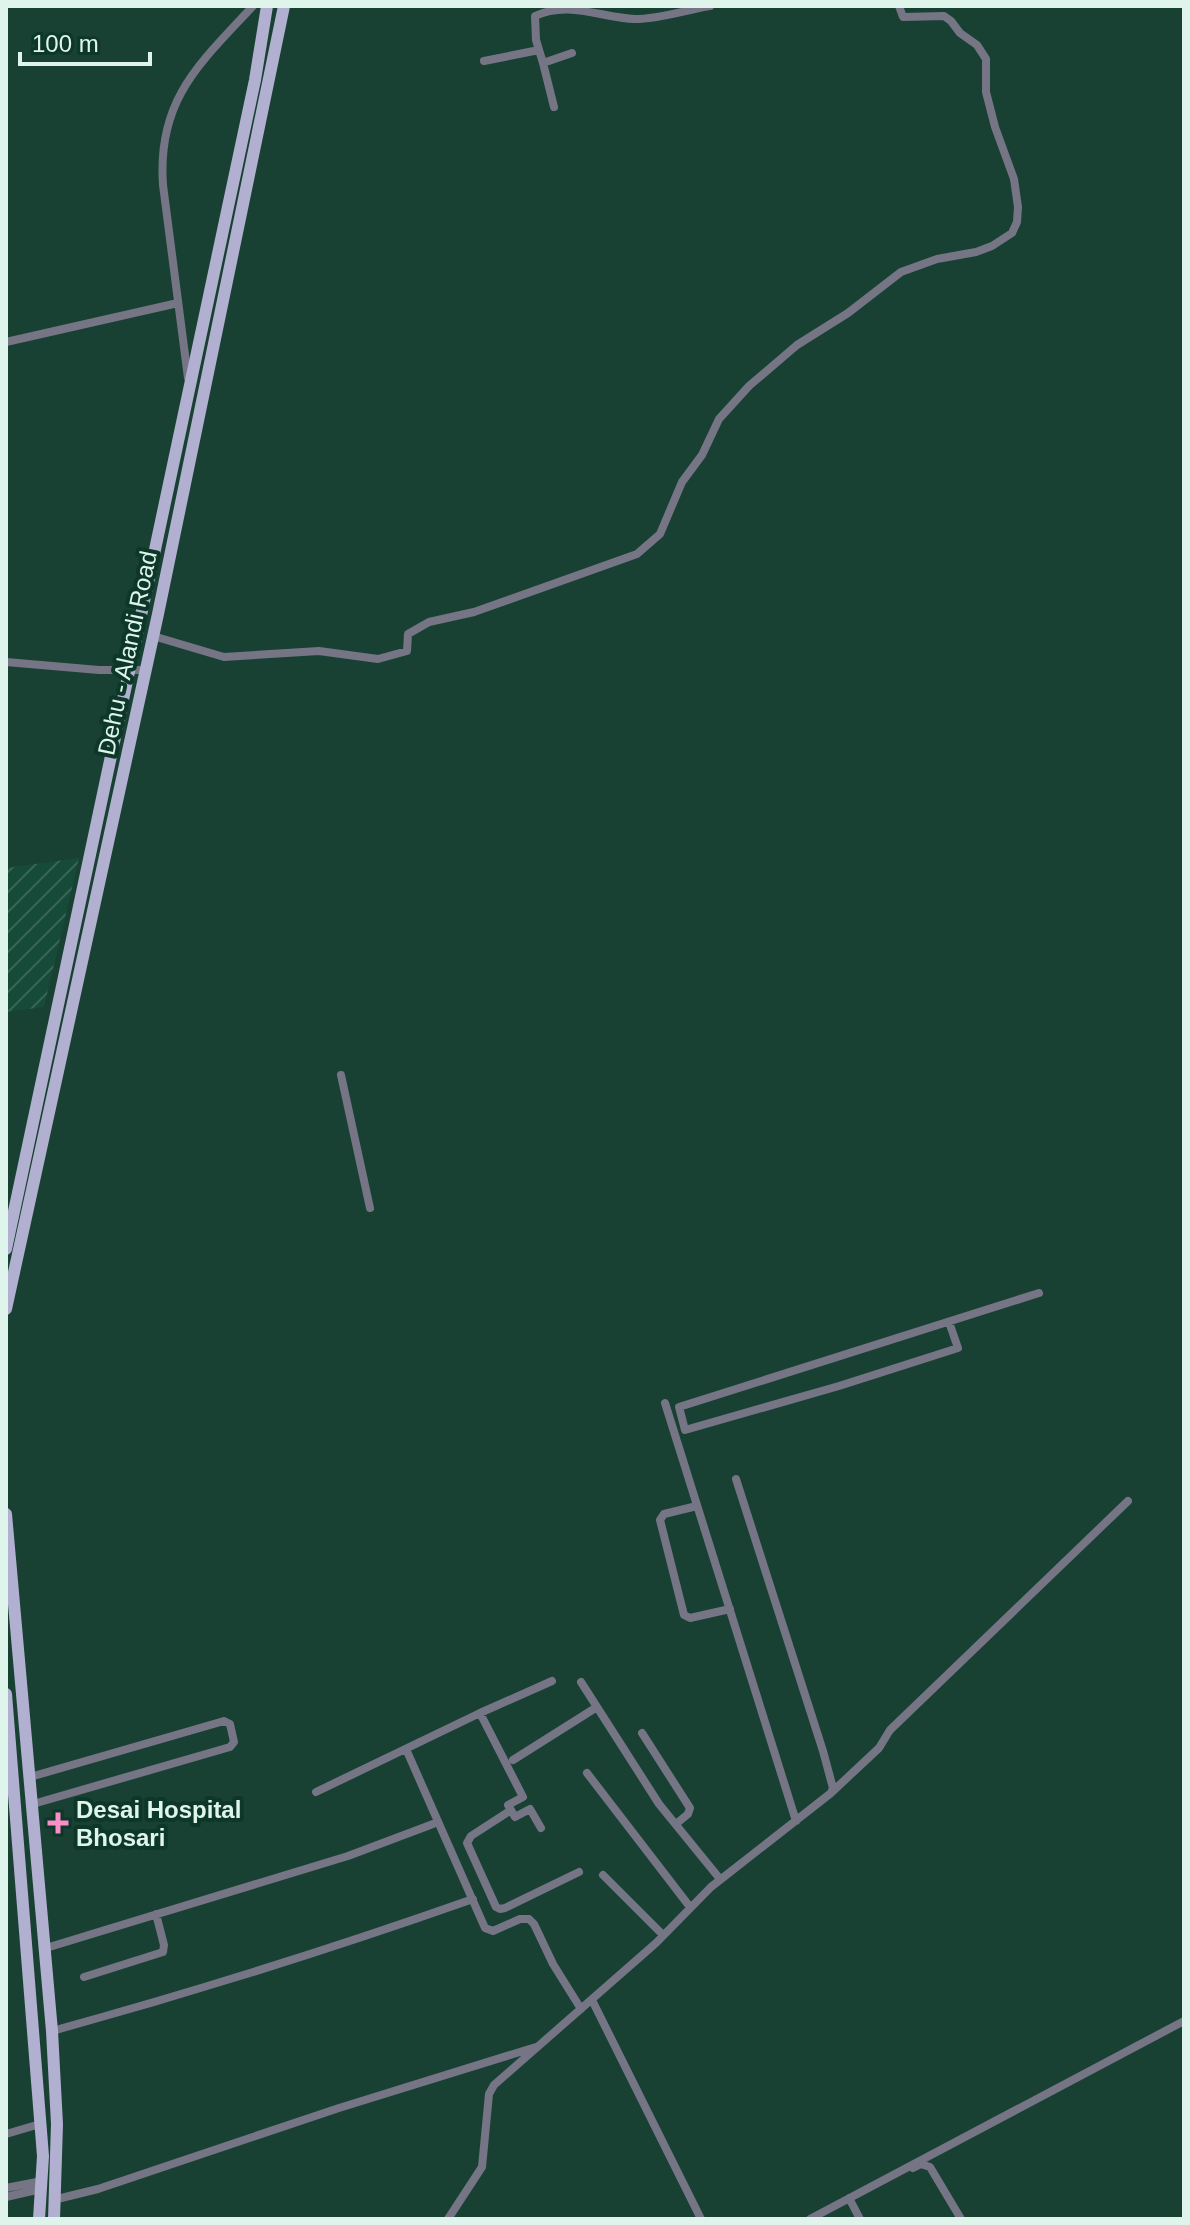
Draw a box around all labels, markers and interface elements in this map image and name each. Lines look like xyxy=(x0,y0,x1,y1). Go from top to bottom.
scale bar xyxy=(20,16,150,66)
text: 100 m xyxy=(32,30,99,57)
street label: Dehu - Alandi Road xyxy=(92,548,162,758)
place label: Desai Hospital Bhosari xyxy=(76,1796,241,1851)
marker: Desai Hospital Bhosari xyxy=(47,1812,69,1834)

